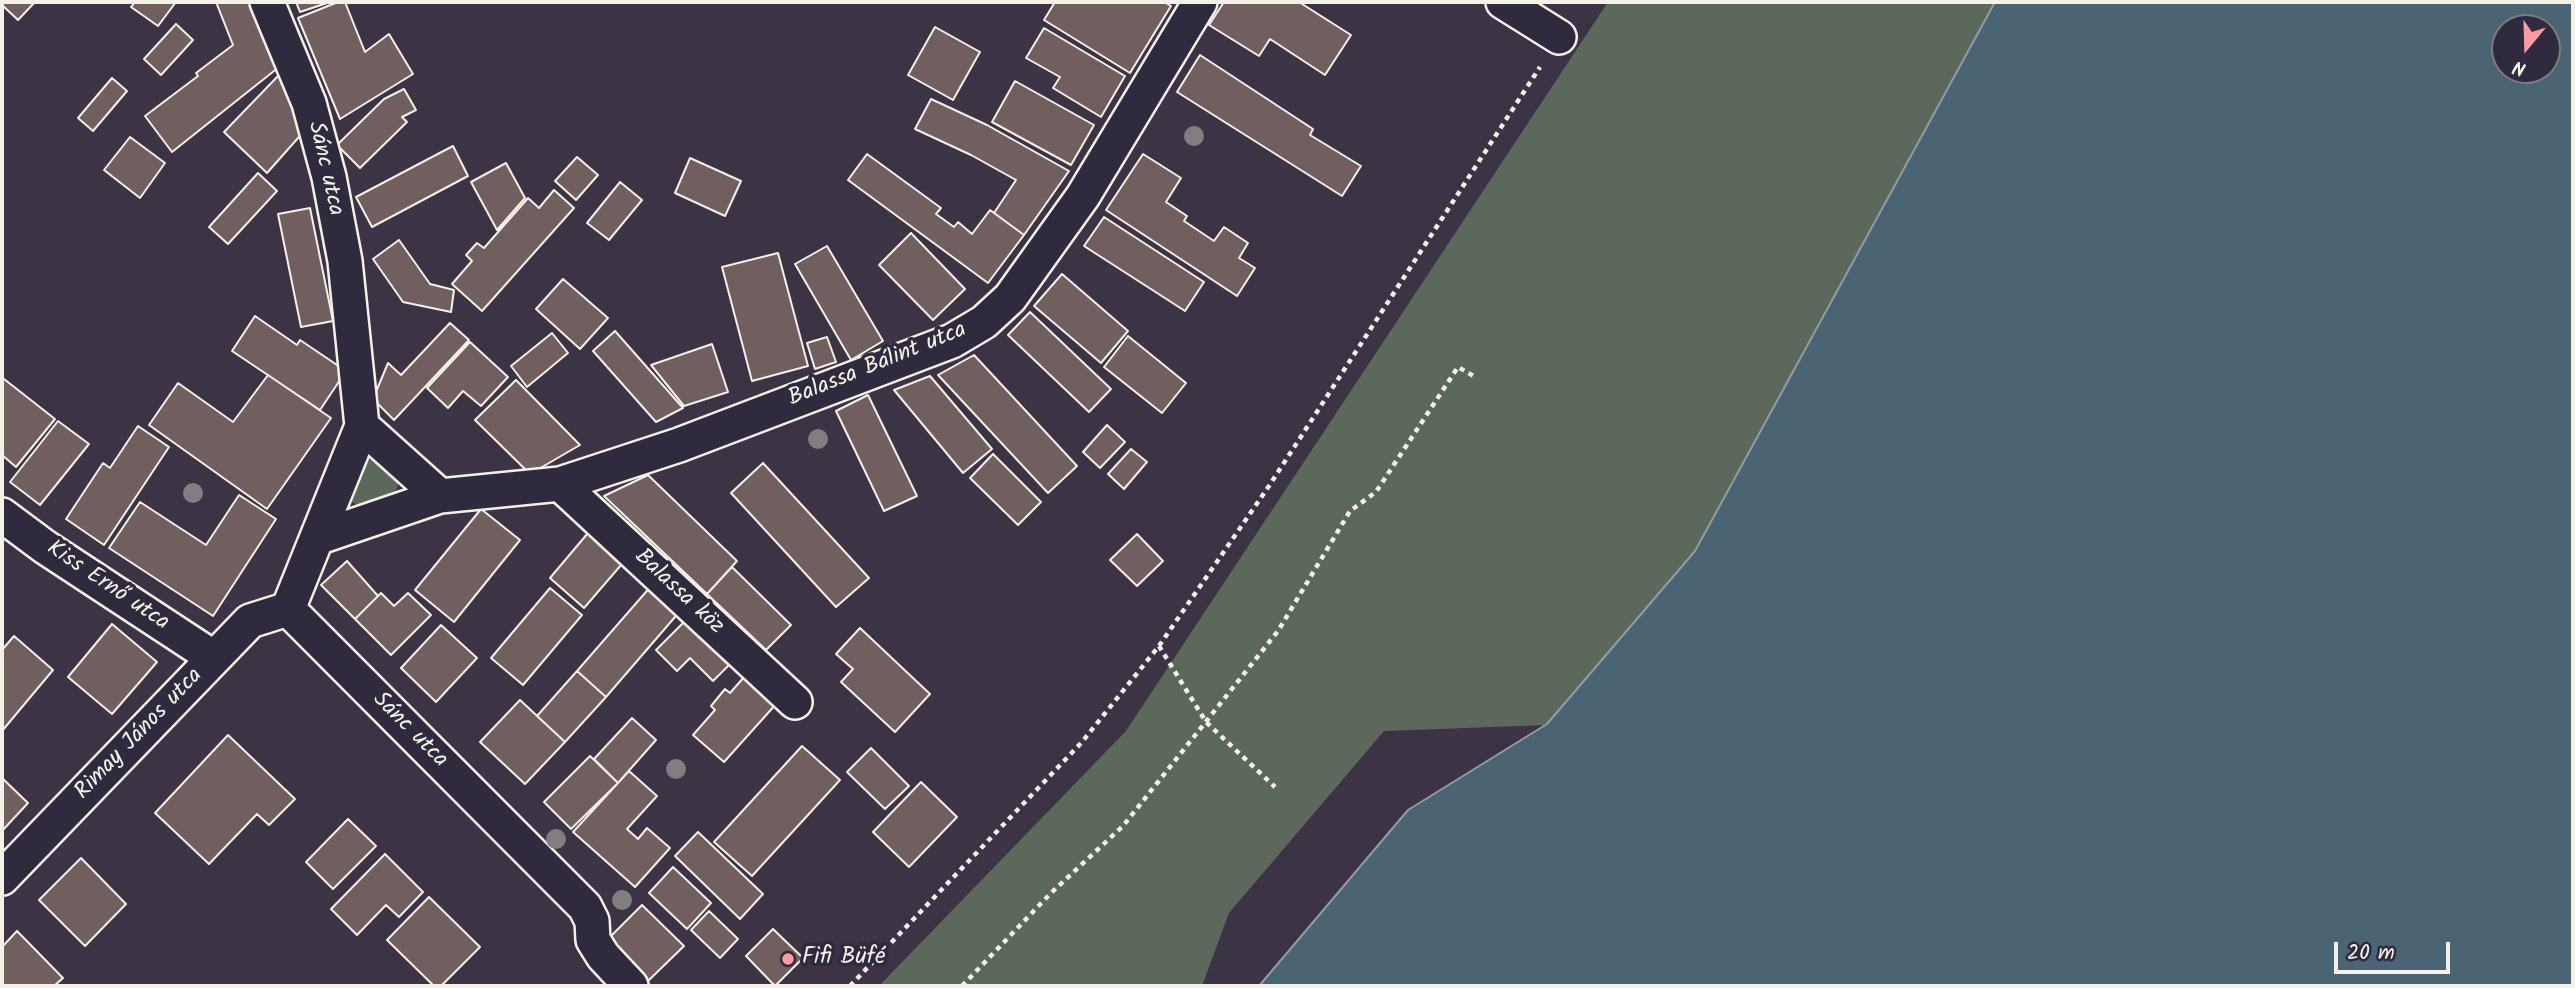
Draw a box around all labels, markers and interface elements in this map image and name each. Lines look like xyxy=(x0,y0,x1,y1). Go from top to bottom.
north arrow xyxy=(2491,14,2561,84)
text: N xyxy=(2509,51,2530,83)
street label: Sánc utca xyxy=(300,119,348,219)
street label: Balassa Bálint utca xyxy=(785,318,971,414)
street label: Kiss Ernő utca xyxy=(40,536,174,638)
street label: Balassa köz xyxy=(627,544,729,642)
street label: Rimay János utca xyxy=(70,663,210,807)
street label: Sánc utca xyxy=(365,687,453,775)
scale bar xyxy=(2337,928,2452,972)
text: 20 m xyxy=(2347,937,2395,970)
place label: Fifi Büfé xyxy=(802,945,885,973)
marker: Fifi Büfé xyxy=(780,951,796,967)

